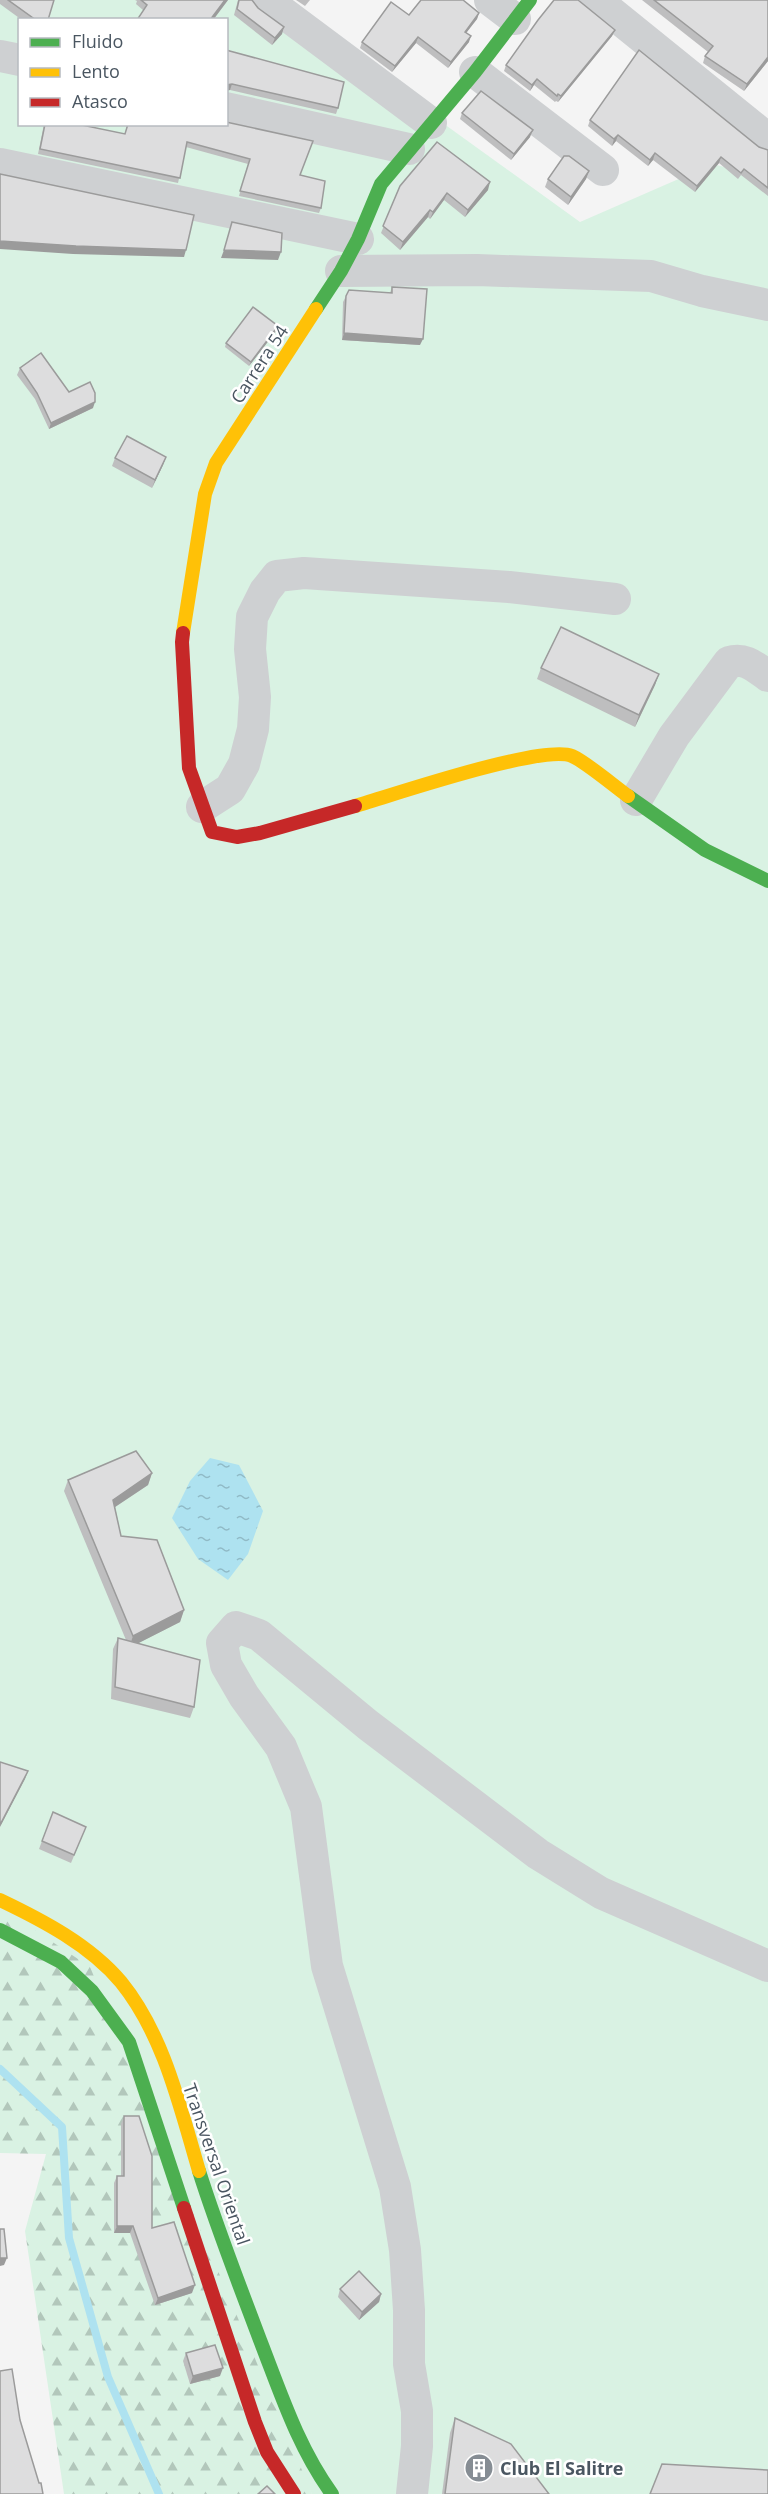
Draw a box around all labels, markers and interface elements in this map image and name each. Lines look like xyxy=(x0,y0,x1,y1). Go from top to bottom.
legend xyxy=(18,18,228,126)
text: Fluido xyxy=(72,29,123,53)
text: Lento xyxy=(72,59,120,83)
text: Atasco xyxy=(72,89,128,113)
street label: Carrera 54 xyxy=(225,320,293,408)
street label: Transversal Oriental xyxy=(178,2080,256,2248)
building icon: Club El Salitre xyxy=(463,2452,495,2484)
place label: Club El Salitre xyxy=(500,2456,624,2480)

